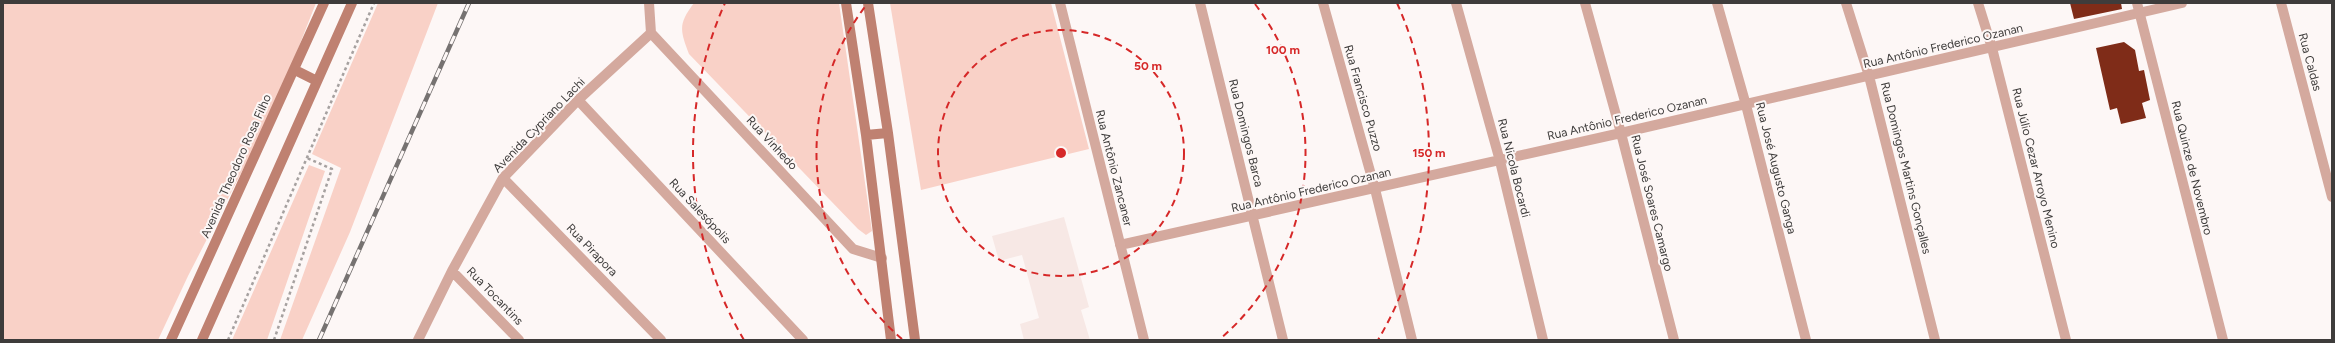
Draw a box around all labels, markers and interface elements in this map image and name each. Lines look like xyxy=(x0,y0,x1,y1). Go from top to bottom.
street label: Rua Antônio Frederico Ozanan xyxy=(1862,21,2025,71)
street label: Rua Caldas xyxy=(2296,31,2325,93)
text: 100 m xyxy=(1266,43,1300,57)
street label: Rua Francisco Puzzo xyxy=(1341,43,1385,153)
text: 50 m xyxy=(1134,59,1162,73)
street label: Avenida Cypriano Lachi xyxy=(490,75,588,175)
street label: Rua Domingos Barca xyxy=(1226,78,1266,188)
street label: Rua Domingos Martins Gonçalles xyxy=(1878,81,1934,256)
street label: Rua Júlio Cezar Arroyo Menino xyxy=(2009,86,2063,250)
street label: Avenida Theodoro Rosa Filho xyxy=(198,92,274,240)
street label: Rua Antônio Frederico Ozanan xyxy=(1546,93,1709,143)
street label: Rua Quinze de Novembro xyxy=(2169,99,2215,237)
street label: Rua José Augusto Ganga xyxy=(1753,101,1799,235)
street label: Rua Antônio Zancaner xyxy=(1093,108,1135,228)
street label: Rua Vinhedo xyxy=(744,113,800,173)
street label: Rua Nicola Bocardi xyxy=(1495,117,1533,219)
street label: Rua José Soares Camargo xyxy=(1628,133,1676,273)
centre of rings xyxy=(1054,146,1068,160)
text: 150 m xyxy=(1412,146,1446,160)
street label: Rua Antônio Frederico Ozanan xyxy=(1230,165,1393,215)
street label: Rua Salesópolis xyxy=(666,176,734,247)
street label: Rua Pirapora xyxy=(564,221,620,279)
street label: Rua Tocantins xyxy=(464,264,526,328)

